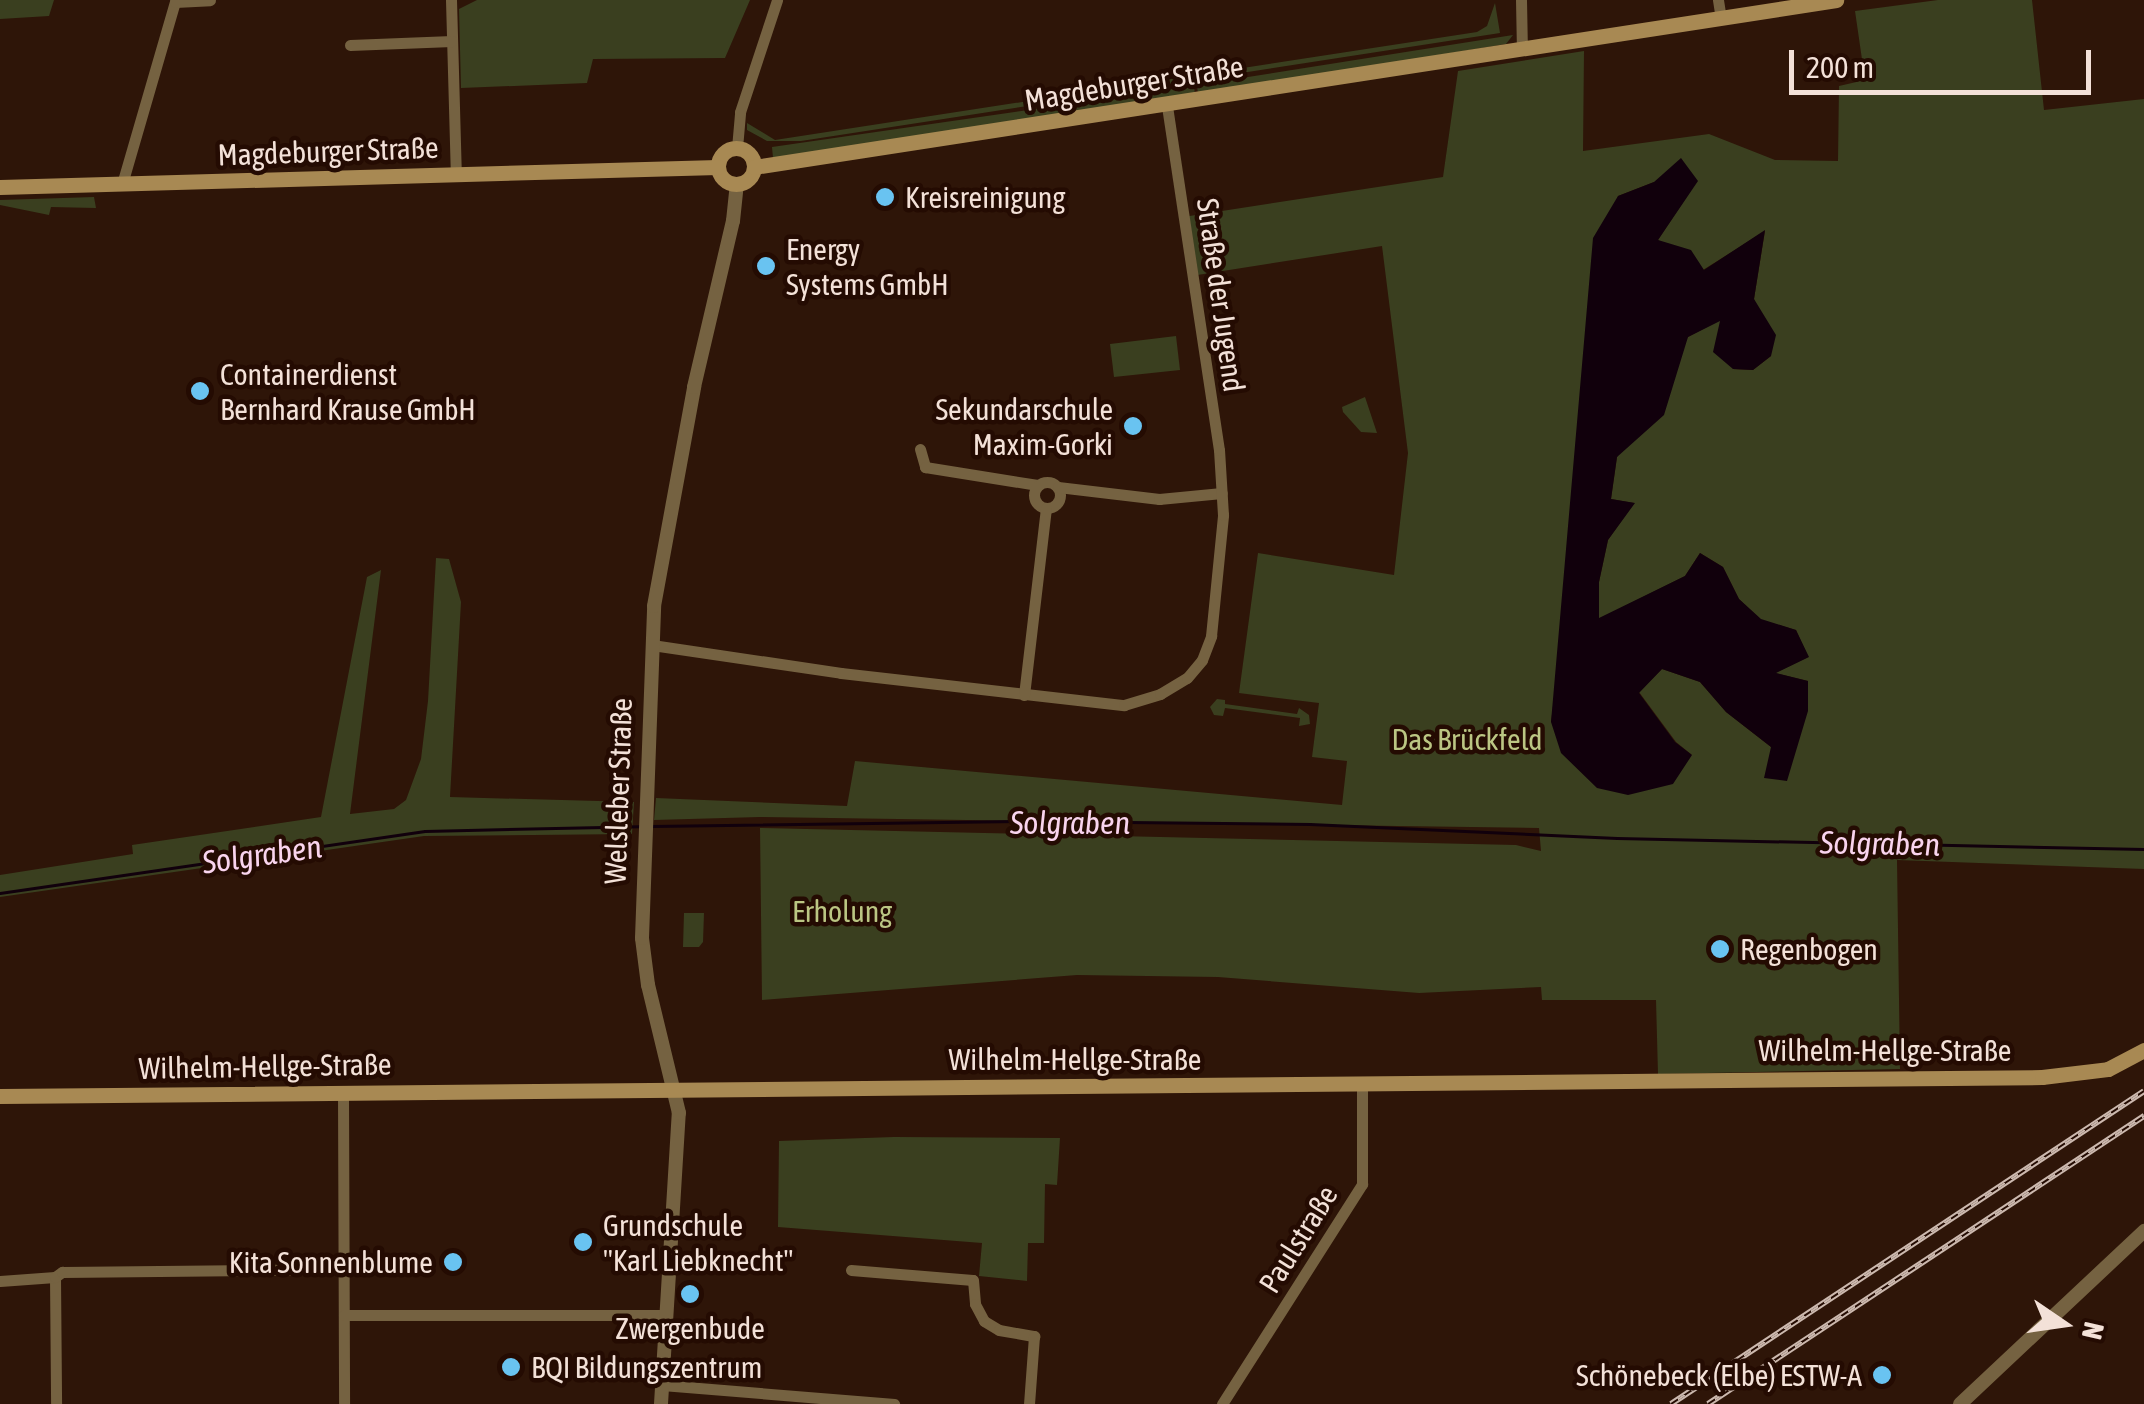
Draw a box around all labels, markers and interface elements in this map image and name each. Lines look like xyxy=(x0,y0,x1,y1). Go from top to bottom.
scale bar xyxy=(1794,30,2096,92)
street label: Magdeburger Straße xyxy=(1022,48,1246,118)
text: 200 m xyxy=(1806,50,1874,84)
street label: Magdeburger Straße xyxy=(217,129,439,173)
place label: Kreisreinigung xyxy=(905,179,1065,215)
marker: Kreisreinigung xyxy=(874,186,896,208)
street label: Straße der Jugend xyxy=(1190,196,1252,394)
place label: Energy Systems GmbH xyxy=(786,231,949,302)
marker: Energy Systems GmbH xyxy=(755,255,777,277)
place label: Containerdienst Bernhard Krause GmbH xyxy=(220,356,476,426)
marker: Containerdienst Bernhard Krause GmbH xyxy=(189,380,211,402)
place label: Sekundarschule Maxim-Gorki xyxy=(936,391,1113,462)
marker: Sekundarschule Maxim-Gorki xyxy=(1122,415,1144,437)
street label: Welsleber Straße xyxy=(597,697,639,885)
park label: Das Brückfeld xyxy=(1391,721,1543,757)
water label: Solgraben xyxy=(1010,804,1130,842)
water label: Solgraben xyxy=(1820,824,1940,864)
water label: Solgraben xyxy=(200,828,324,882)
park label: Erholung xyxy=(792,893,892,929)
place label: Regenbogen xyxy=(1740,931,1878,967)
marker: Regenbogen xyxy=(1709,938,1731,960)
street label: Wilhelm-Hellge-Straße xyxy=(1759,1032,2011,1068)
street label: Wilhelm-Hellge-Straße xyxy=(949,1041,1201,1077)
street label: Wilhelm-Hellge-Straße xyxy=(138,1046,392,1086)
street label: Paulstraße xyxy=(1251,1179,1345,1299)
place label: Grundschule "Karl Liebknecht" xyxy=(603,1207,793,1278)
marker: Grundschule "Karl Liebknecht" xyxy=(572,1231,594,1253)
place label: Kita Sonnenblume xyxy=(229,1244,433,1280)
marker: Kita Sonnenblume xyxy=(442,1251,464,1273)
north arrow xyxy=(2014,1274,2114,1374)
marker: Zwergenbude xyxy=(679,1283,701,1305)
place label: Zwergenbude xyxy=(615,1310,765,1346)
text: N xyxy=(2076,1319,2111,1342)
place label: BQI Bildungszentrum xyxy=(531,1349,762,1385)
marker: BQI Bildungszentrum xyxy=(500,1356,522,1378)
place label: Schönebeck (Elbe) ESTW-A xyxy=(1576,1357,1862,1393)
marker: Schönebeck (Elbe) ESTW-A xyxy=(1871,1364,1893,1386)

